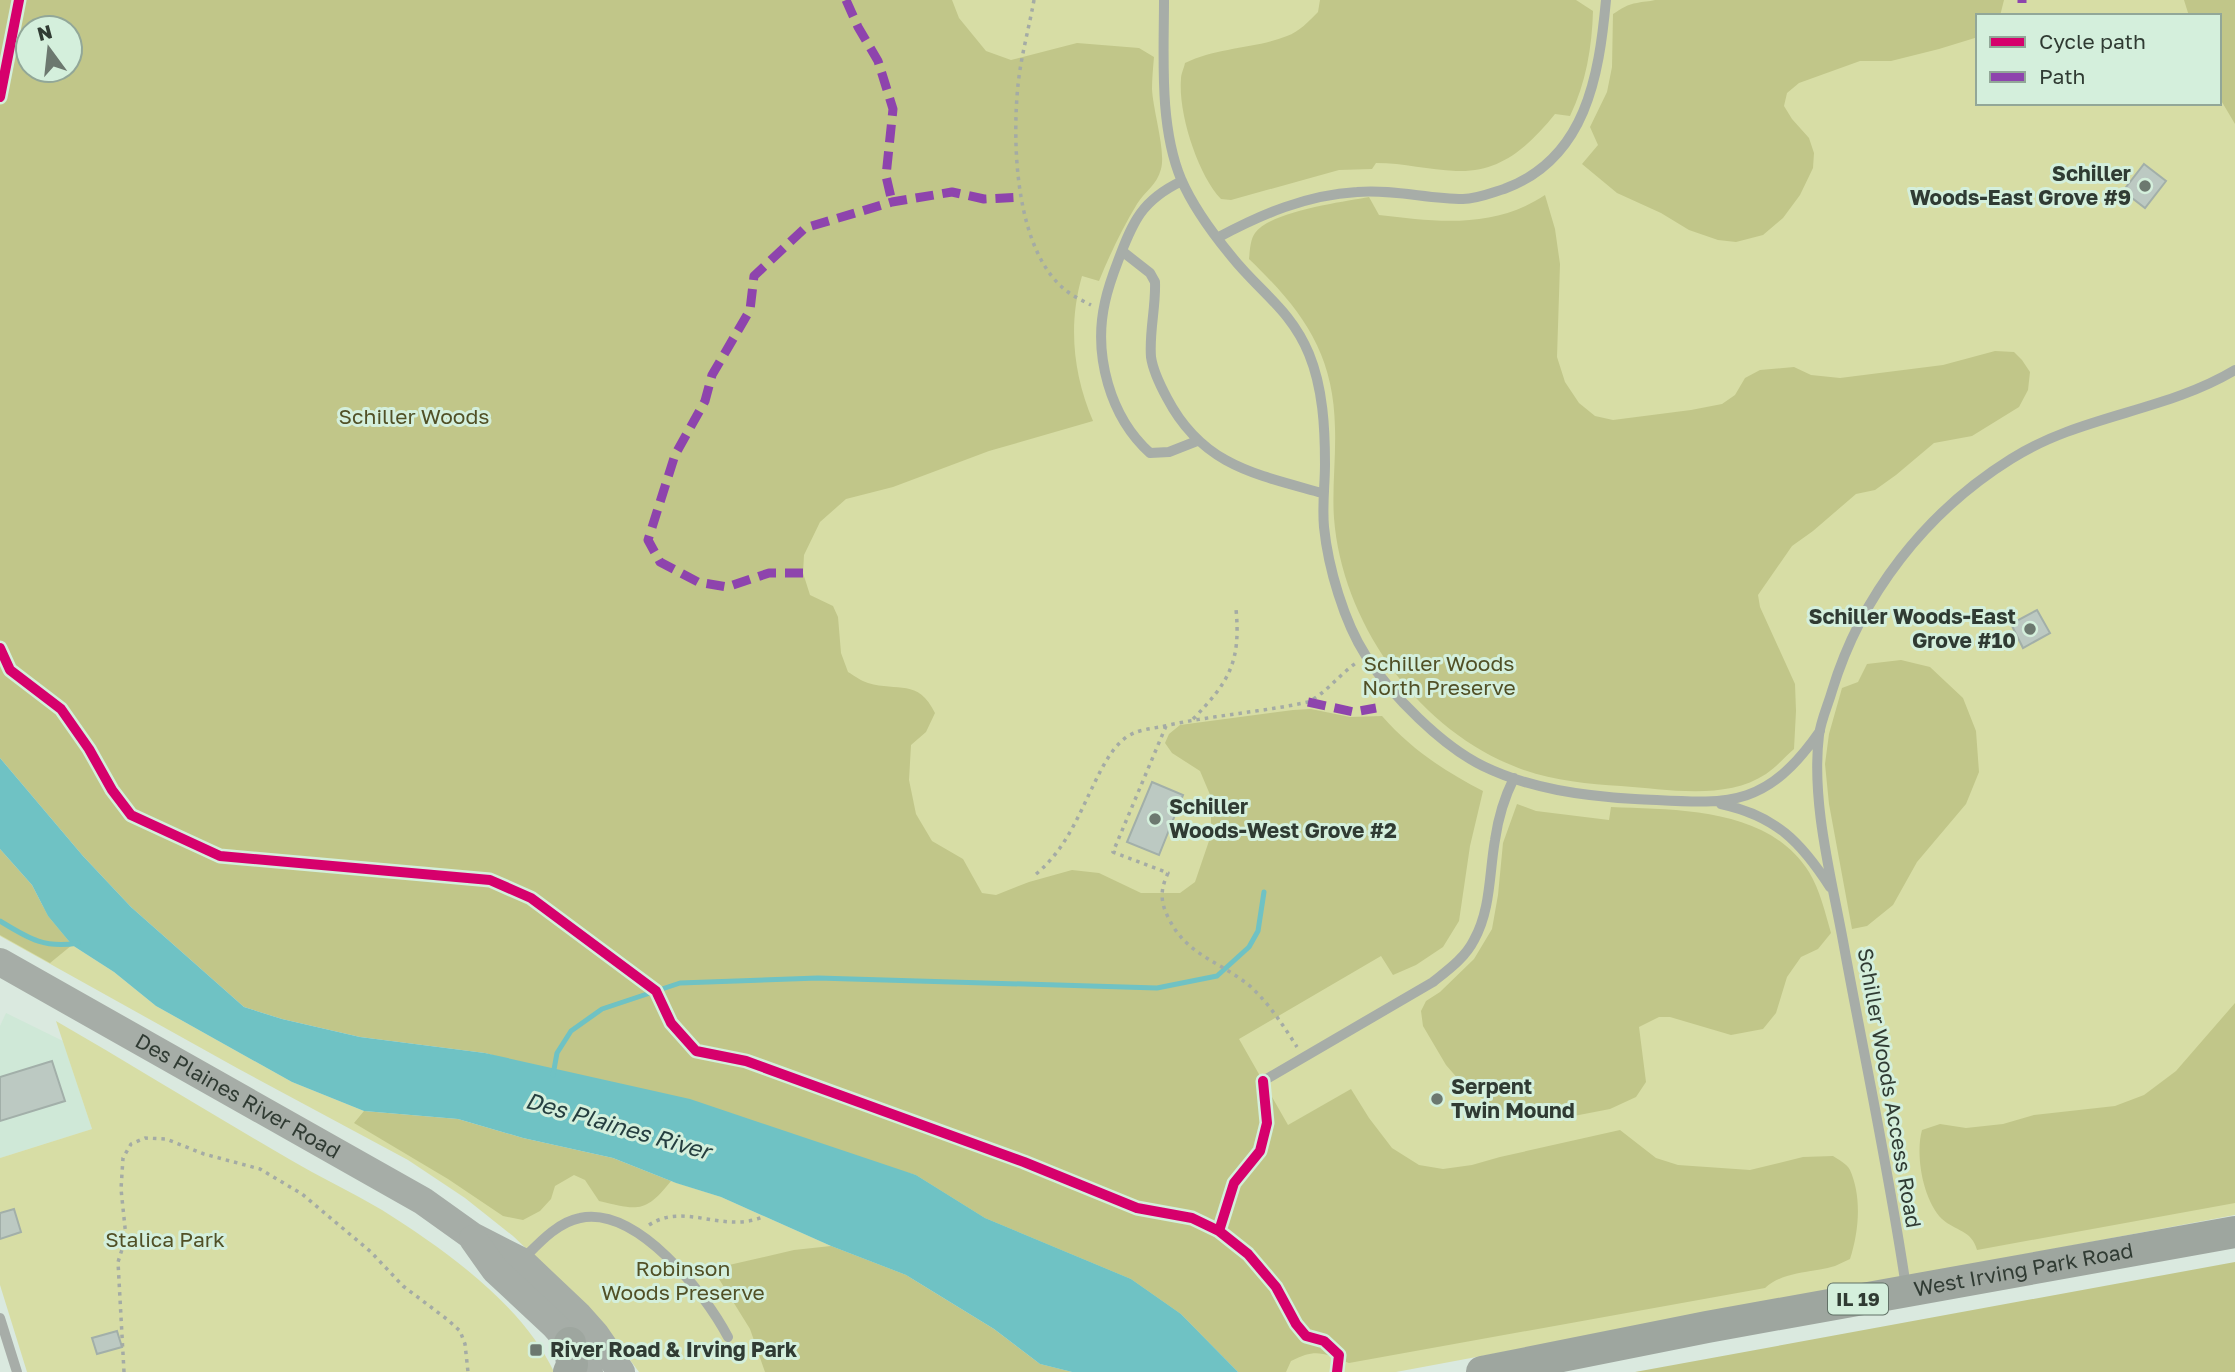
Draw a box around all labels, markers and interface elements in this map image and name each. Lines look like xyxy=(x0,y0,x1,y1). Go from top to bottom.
north arrow xyxy=(14,14,84,84)
legend xyxy=(1976,14,2221,105)
text: N xyxy=(35,19,54,45)
text: Cycle path xyxy=(2039,28,2146,54)
text: Path xyxy=(2039,63,2086,89)
place label: Schiller Woods-East Grove #9 xyxy=(1910,160,2131,210)
marker: Schiller Woods-East Grove #9 xyxy=(2137,178,2153,194)
park label: Schiller Woods xyxy=(339,403,489,429)
place label: Schiller Woods-East Grove #10 xyxy=(1808,603,2016,653)
marker: Schiller Woods-East Grove #10 xyxy=(2022,621,2038,637)
park label: Schiller Woods North Preserve xyxy=(1362,650,1516,700)
place label: Schiller Woods-West Grove #2 xyxy=(1169,793,1397,843)
marker: Schiller Woods-West Grove #2 xyxy=(1147,811,1163,827)
street label: Schiller Woods Access Road xyxy=(1853,946,1927,1230)
street label: Des Plaines River Road xyxy=(131,1027,345,1164)
place label: Serpent Twin Mound xyxy=(1451,1073,1575,1123)
water label: Des Plaines River xyxy=(523,1085,717,1166)
marker: Serpent Twin Mound xyxy=(1429,1091,1445,1107)
park label: Stalica Park xyxy=(105,1226,225,1252)
street label: West Irving Park Road xyxy=(1911,1237,2135,1302)
park label: Robinson Woods Preserve xyxy=(601,1255,765,1305)
road number: IL 19 xyxy=(1828,1284,1888,1315)
place label: River Road & Irving Park xyxy=(550,1336,797,1362)
marker: River Road & Irving Park xyxy=(528,1342,544,1358)

